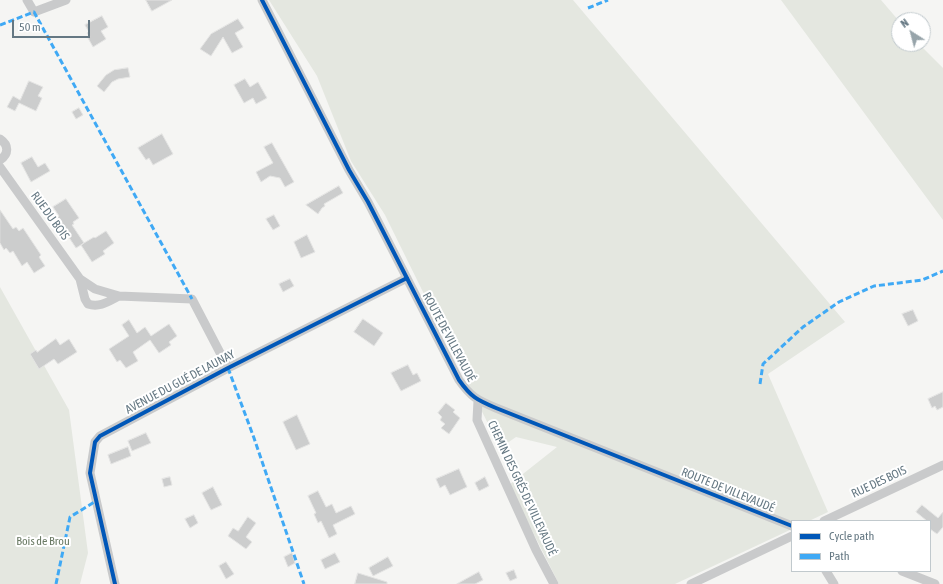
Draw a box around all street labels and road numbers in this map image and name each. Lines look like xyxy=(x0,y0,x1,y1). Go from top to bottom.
street label: RUE DU BOIS xyxy=(28,189,72,243)
street label: ROUTE DE VILLEVAUDÉ xyxy=(419,290,479,384)
street label: AVENUE DU GUÉ DE LAUNAY xyxy=(123,347,237,417)
street label: CHEMIN DES GRÉS DE VILLEVAUDÉ xyxy=(484,418,560,558)
street label: RUE DES BOIS xyxy=(849,463,909,501)
street label: ROUTE DE VILLEVAUDÉ xyxy=(679,465,777,515)

